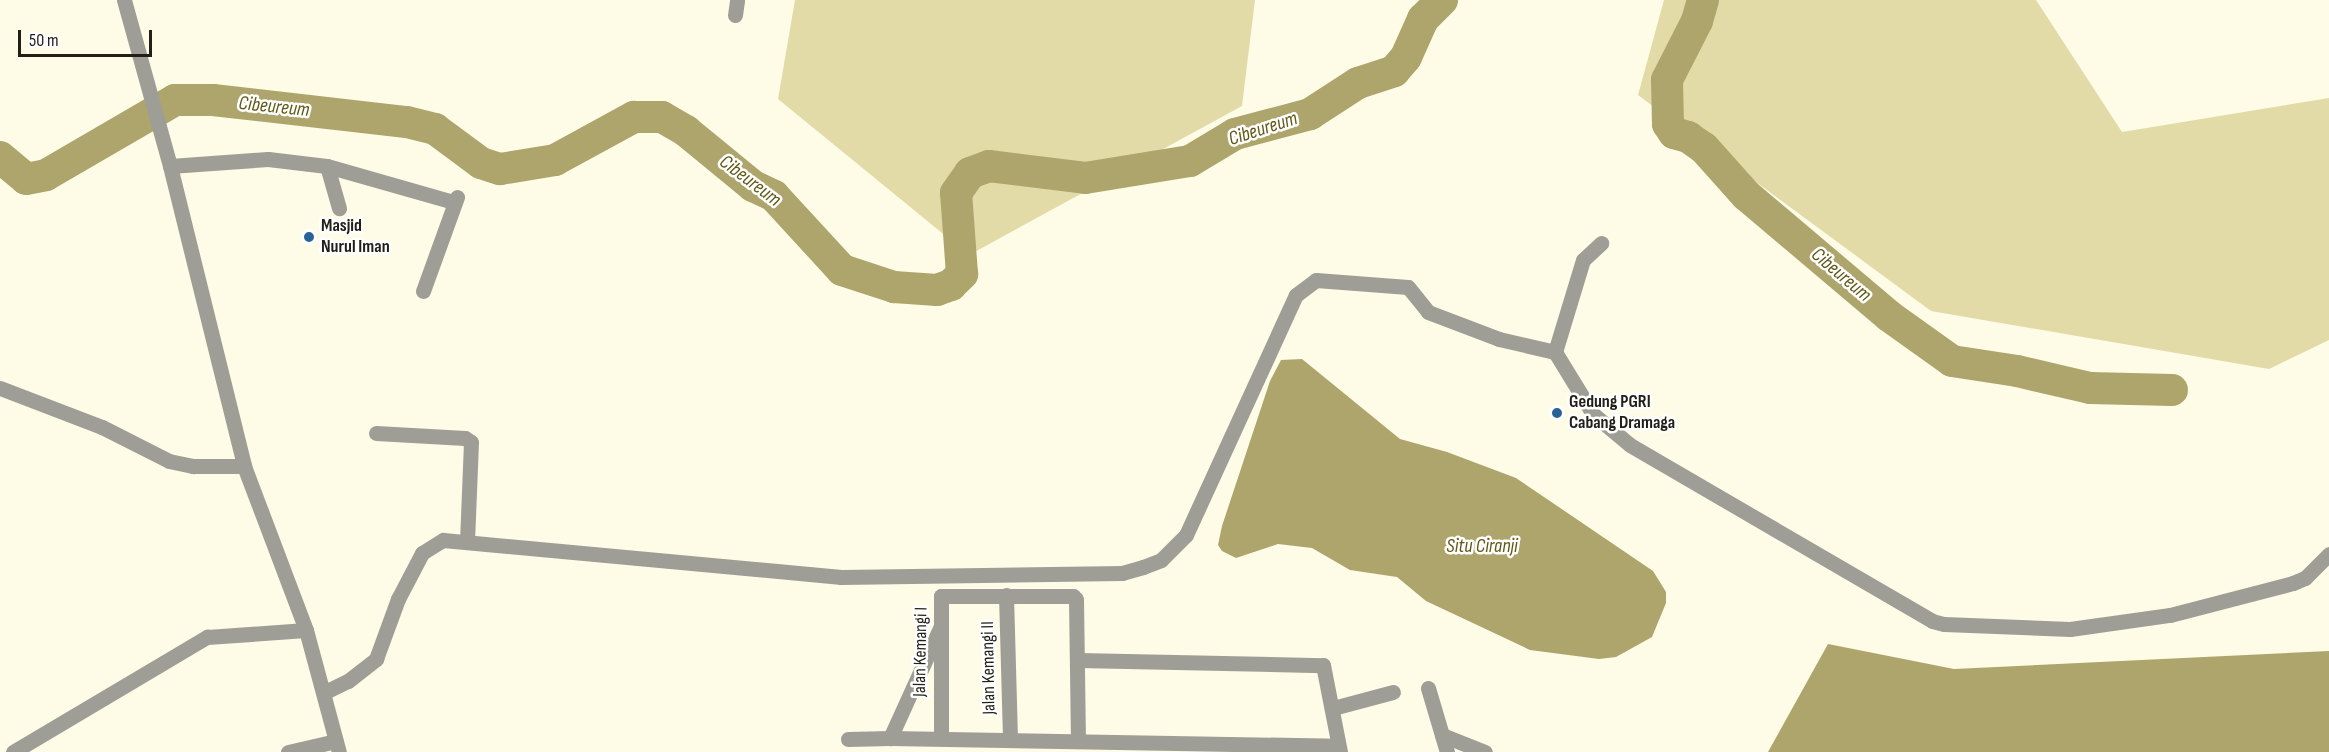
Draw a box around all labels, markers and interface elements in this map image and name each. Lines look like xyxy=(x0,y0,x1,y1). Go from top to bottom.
scale bar xyxy=(21,18,154,56)
text: 50 m xyxy=(29,30,59,51)
water label: Cibeureum xyxy=(237,91,311,123)
water label: Cibeureum xyxy=(1225,107,1301,151)
water label: Cibeureum xyxy=(714,150,786,212)
place label: Masjid Nurul Iman xyxy=(321,216,390,258)
marker: Masjid Nurul Iman xyxy=(302,230,316,244)
water label: Cibeureum xyxy=(1806,243,1876,307)
place label: Gedung PGRI Cabang Dramaga xyxy=(1569,392,1675,434)
marker: Gedung PGRI Cabang Dramaga xyxy=(1550,406,1564,420)
water label: Situ Ciranji xyxy=(1446,534,1518,558)
street label: Jalan Kemangi I xyxy=(909,607,933,697)
street label: Jalan Kemangi II xyxy=(977,621,1001,715)

